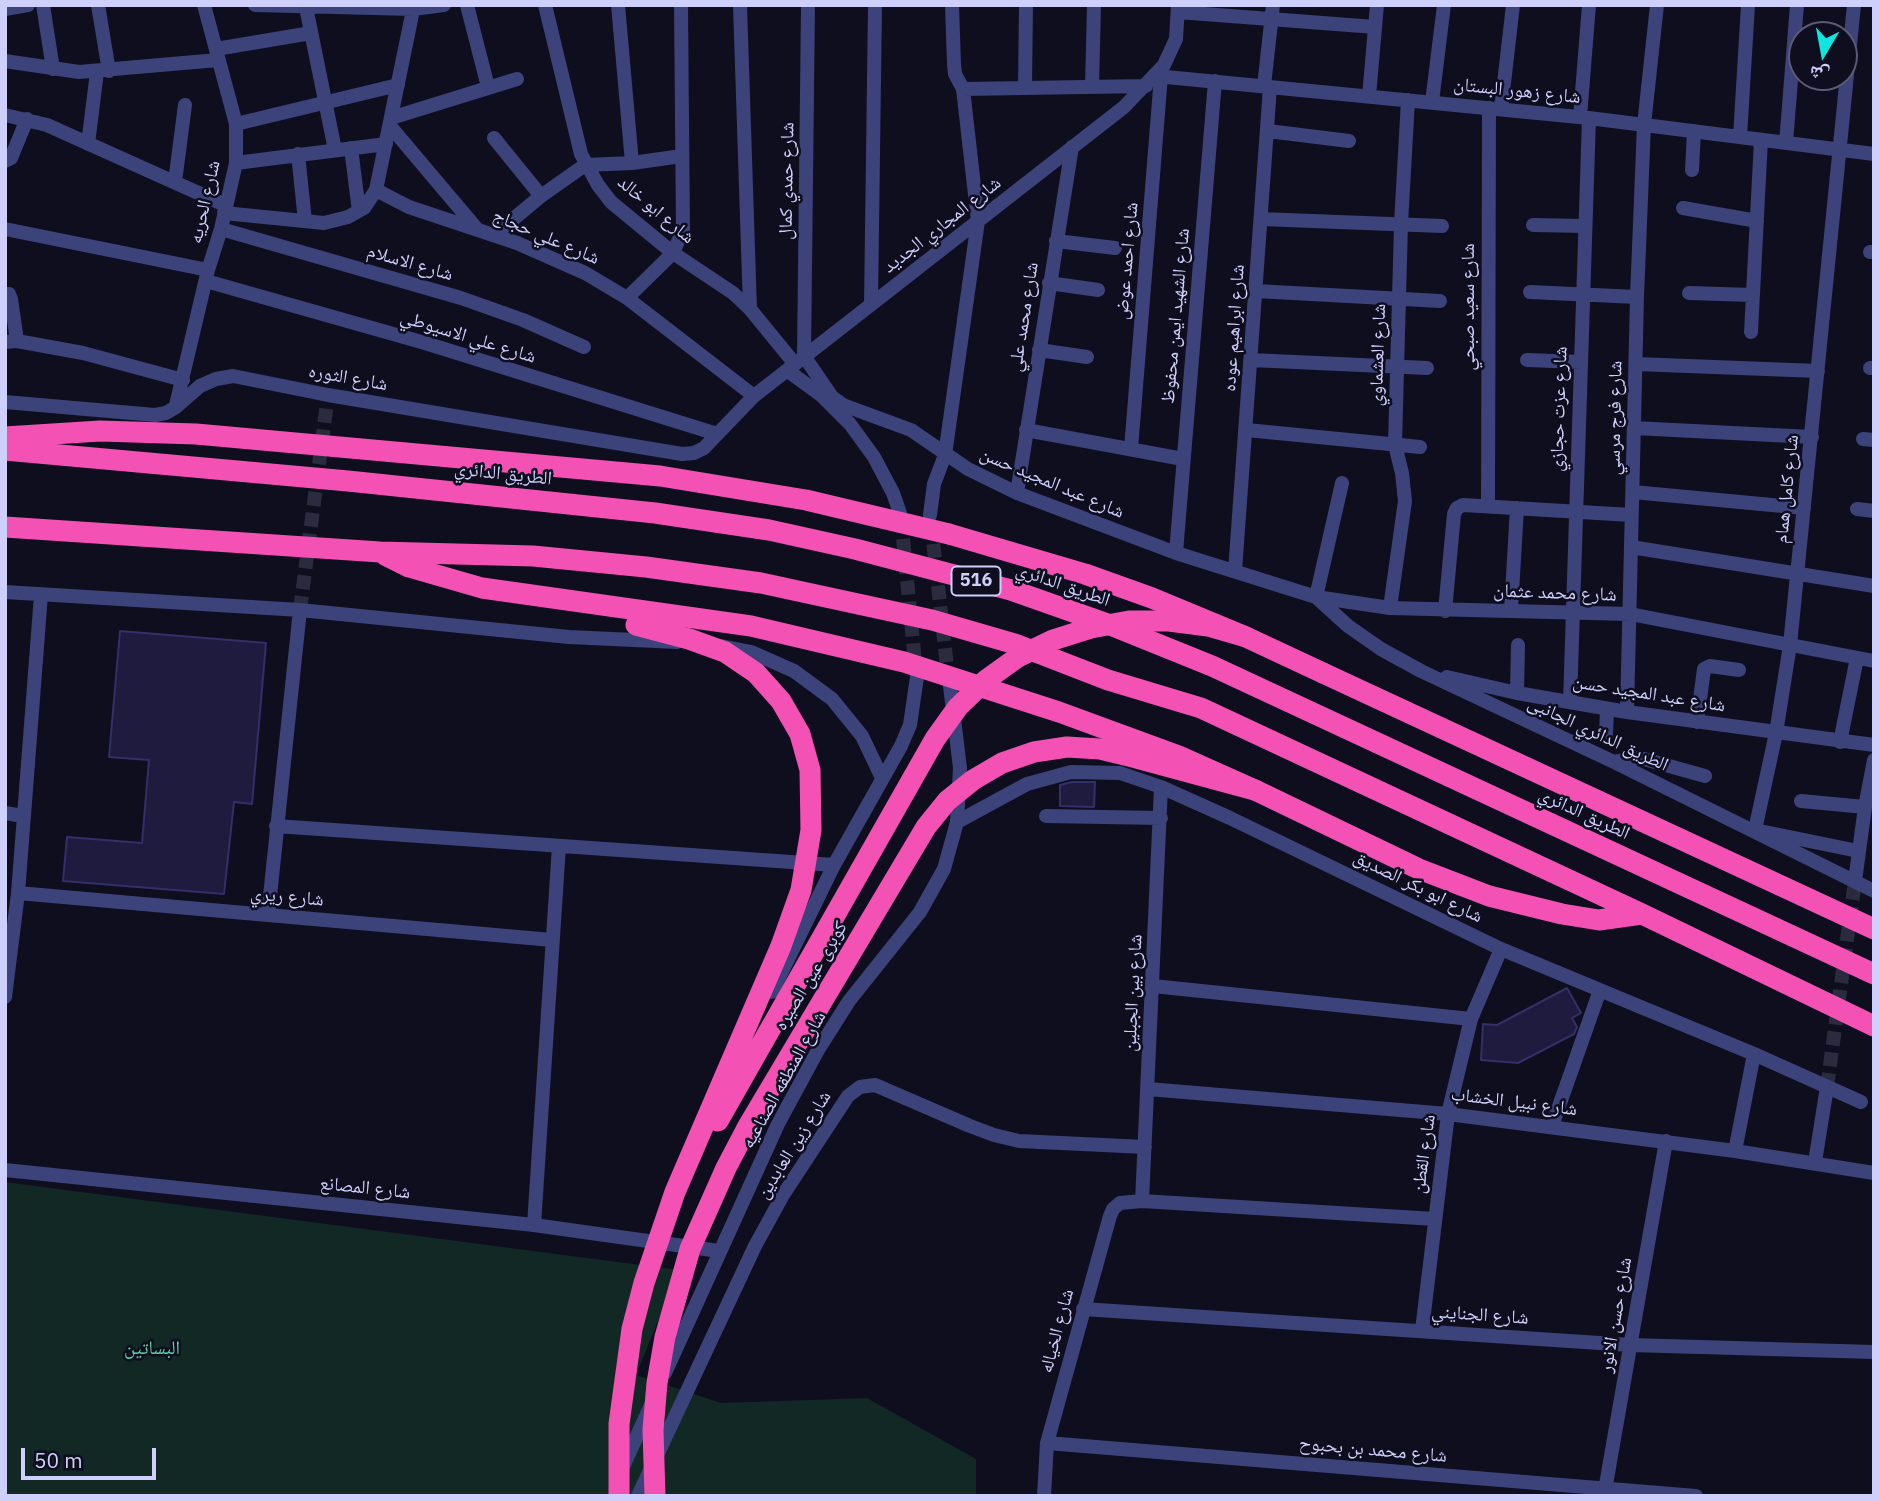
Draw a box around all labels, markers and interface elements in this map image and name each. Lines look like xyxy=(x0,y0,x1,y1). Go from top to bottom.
north arrow xyxy=(1788,21,1858,91)
text: ش xyxy=(1808,61,1832,88)
street label: شارع زهور البستان xyxy=(1452,73,1582,109)
street label: شارع حمدي كمال xyxy=(775,122,799,240)
street label: شارع الحريه xyxy=(184,158,226,246)
street label: شارع ابو خالد xyxy=(613,171,699,249)
street label: شارع المجاري الجديد xyxy=(878,172,1006,278)
street label: شارع احمد عوض xyxy=(1111,201,1143,321)
street label: شارع علي حجاج xyxy=(489,204,603,270)
street label: شارع الشهيد ايمن محفوظ xyxy=(1157,227,1195,405)
street label: شارع الاسلام xyxy=(364,240,456,286)
street label: شارع سعيد صبحي xyxy=(1458,243,1480,371)
street label: شارع محمد علي xyxy=(1004,261,1044,373)
street label: شارع ابراهيم عوده xyxy=(1218,264,1250,392)
street label: شارع العشماوي xyxy=(1365,303,1391,407)
street label: شارع علي الاسيوطي xyxy=(397,306,539,368)
street label: شارع عزت حجازي xyxy=(1545,346,1573,472)
street label: شارع الثوره xyxy=(307,360,389,396)
street label: شارع فرج مرسي xyxy=(1603,360,1627,476)
street label: شارع كامل همام xyxy=(1770,433,1804,545)
street label: شارع عبد المجيد حسن xyxy=(976,442,1128,524)
street label: الطريق الدائري xyxy=(453,458,553,490)
street label: الطريق الدائري xyxy=(1013,558,1113,612)
road number: 516 xyxy=(951,566,1000,596)
street label: شارع محمد عثمان xyxy=(1493,579,1617,607)
street label: شارع عبد المجيد حسن xyxy=(1571,671,1727,717)
street label: الطريق الدائري الجانبى xyxy=(1524,691,1672,777)
street label: الطريق الدائري xyxy=(1535,783,1633,845)
street label: شارع ابو بكر الصديق xyxy=(1350,846,1486,928)
street label: شارع ريري xyxy=(249,882,325,912)
street label: كوبرى عين الصيره xyxy=(769,917,853,1035)
street label: شارع بين الجبلين xyxy=(1119,934,1147,1052)
street label: شارع المنطقه الصناعيه xyxy=(737,1007,831,1153)
street label: شارع نبيل الخشاب xyxy=(1449,1083,1579,1121)
street label: شارع زين العابدين xyxy=(752,1087,836,1203)
street label: شارع القطن xyxy=(1407,1113,1441,1195)
street label: شارع المصانع xyxy=(319,1172,411,1204)
street label: شارع حسن الانور xyxy=(1595,1256,1637,1374)
street label: شارع الخياله xyxy=(1035,1286,1079,1376)
street label: شارع الجنايني xyxy=(1431,1300,1529,1330)
park label: البساتين xyxy=(124,1338,180,1360)
street label: شارع محمد بن بحبوح xyxy=(1298,1432,1448,1468)
scale bar xyxy=(24,1434,159,1478)
text: 50 m xyxy=(34,1446,83,1474)

